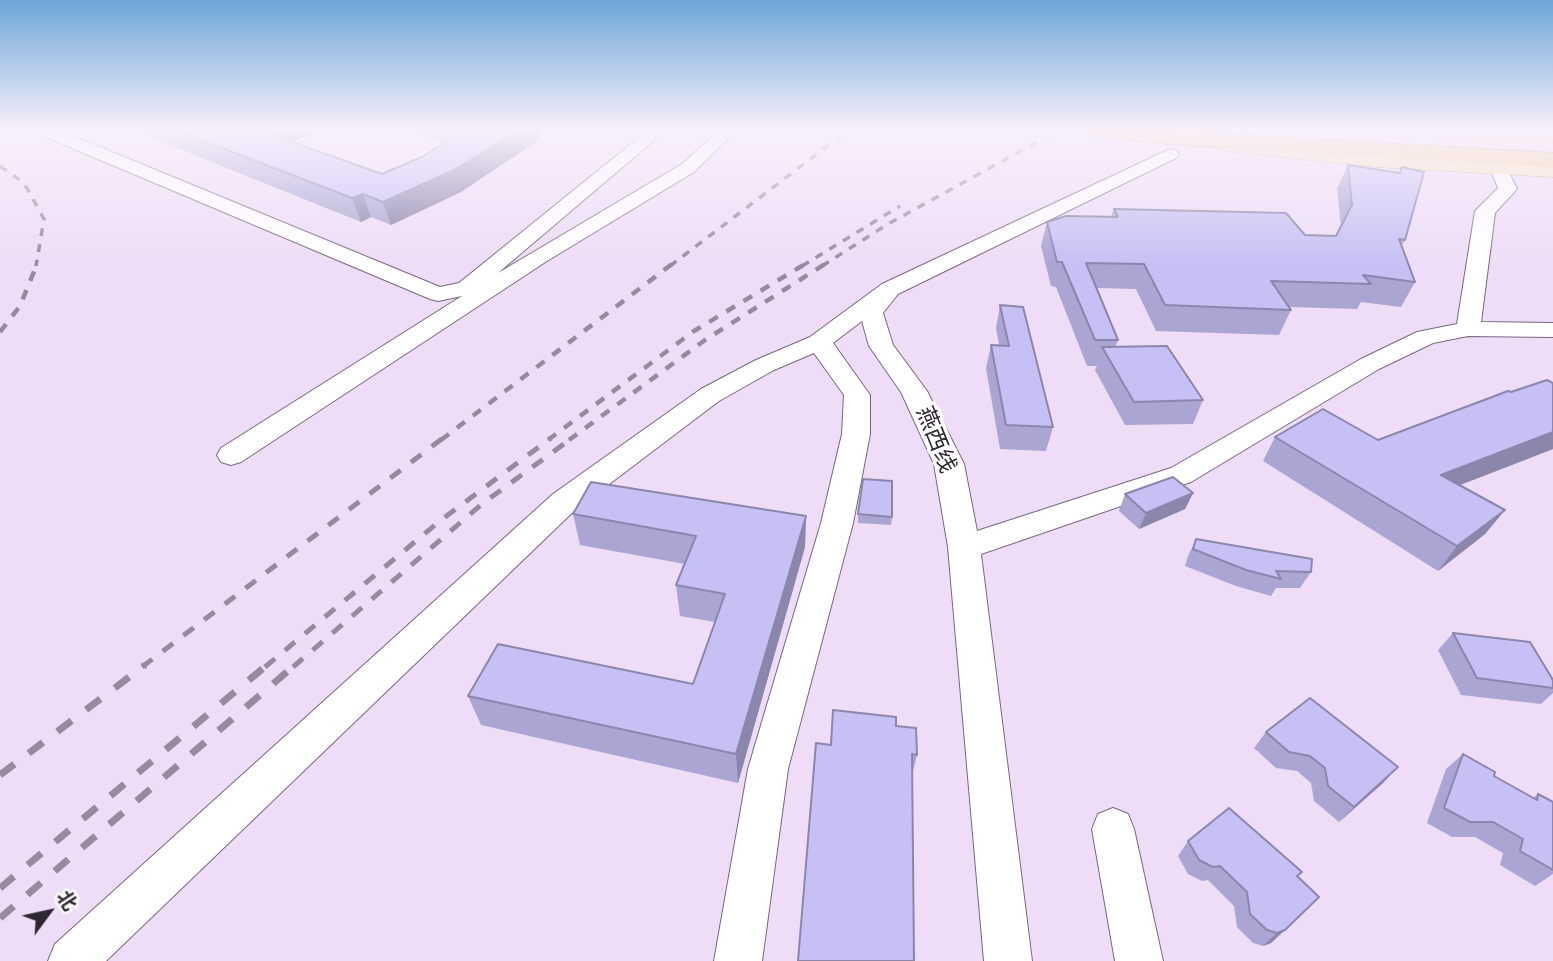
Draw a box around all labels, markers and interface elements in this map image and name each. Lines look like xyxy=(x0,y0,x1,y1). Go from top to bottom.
street label: 燕西线 xyxy=(909,403,961,477)
north arrow xyxy=(14,877,84,947)
text: 北 xyxy=(51,886,83,915)

